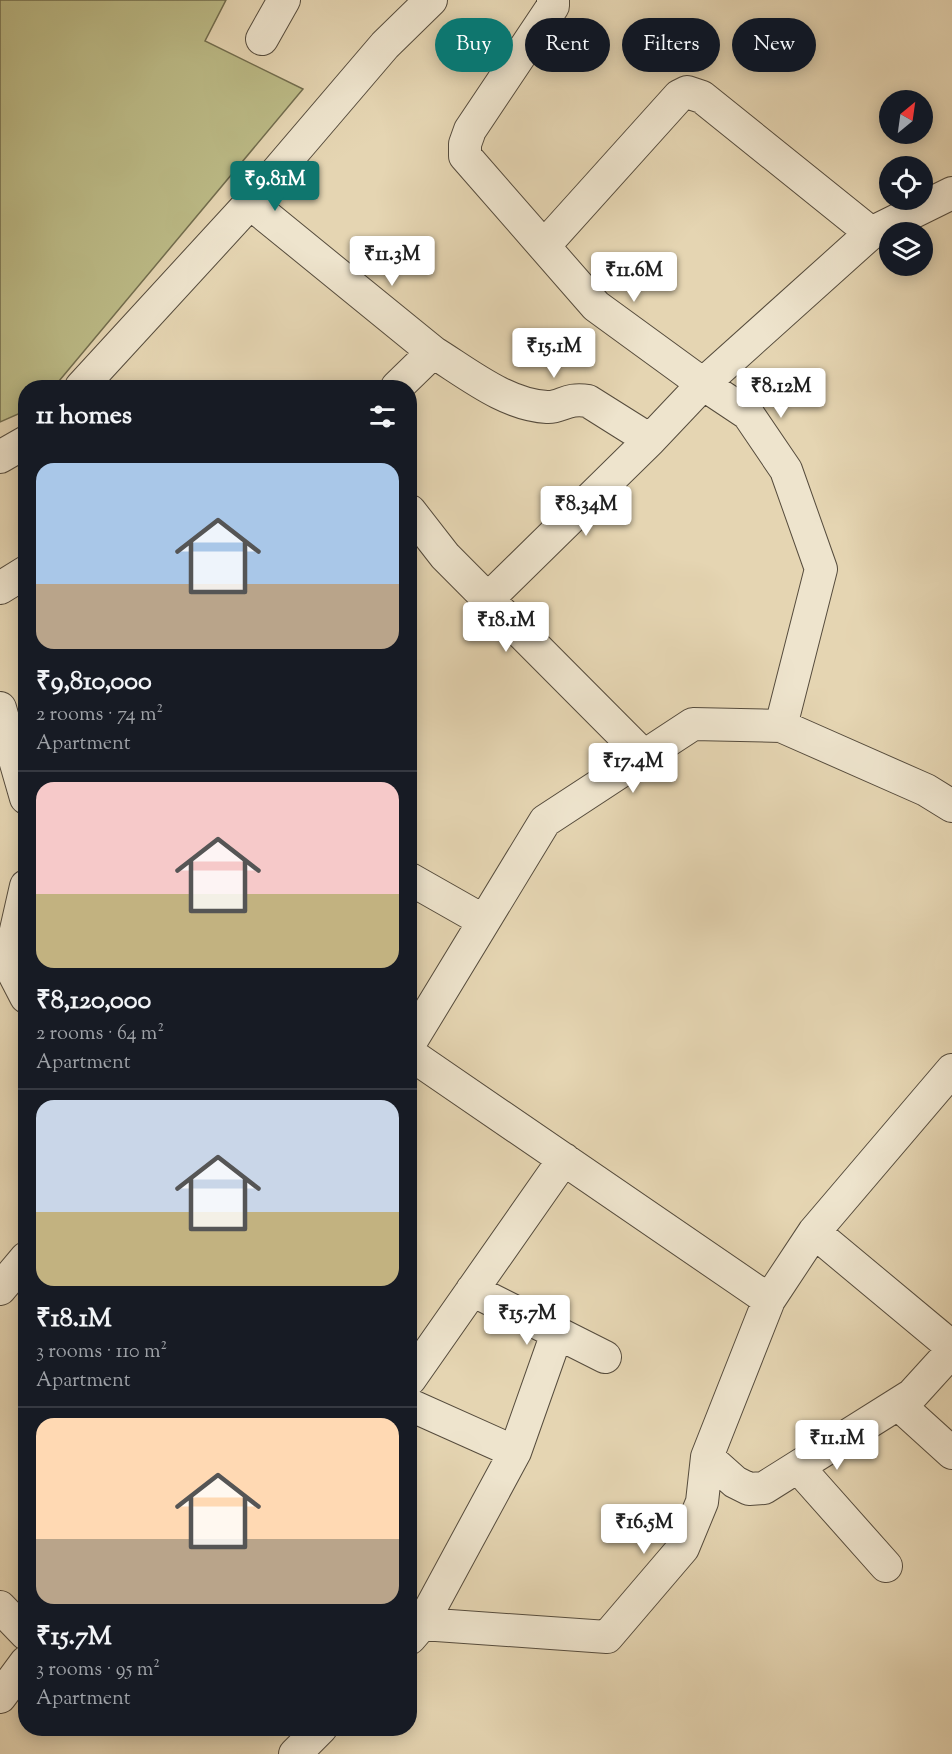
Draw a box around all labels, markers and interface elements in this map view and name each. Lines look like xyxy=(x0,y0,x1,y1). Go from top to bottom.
chip: Buy xyxy=(435,18,513,72)
chip: Rent xyxy=(525,18,610,72)
chip: Filters xyxy=(622,18,720,72)
chip: New xyxy=(732,18,816,72)
north arrow xyxy=(879,90,933,144)
map controls xyxy=(879,90,933,276)
button: locate xyxy=(879,156,933,210)
pin: ₹9.81M xyxy=(226,161,324,212)
text: ₹9.81M xyxy=(244,166,306,195)
button: layers xyxy=(879,222,933,276)
pin: ₹11.3M xyxy=(343,236,441,287)
text: ₹11.3M xyxy=(364,241,420,270)
pin: ₹11.6M xyxy=(585,252,683,303)
text: ₹11.6M xyxy=(605,257,663,286)
pin: ₹15.1M xyxy=(505,328,603,379)
text: ₹15.1M xyxy=(526,333,582,362)
pin: ₹8.12M xyxy=(732,368,830,419)
text: ₹8.12M xyxy=(751,373,811,402)
text: 11 homes xyxy=(36,398,132,435)
icon: filters xyxy=(366,400,399,433)
pin: ₹8.34M xyxy=(537,486,635,537)
text: ₹8.34M xyxy=(555,491,617,520)
icon: home xyxy=(164,502,272,610)
pin: ₹18.1M xyxy=(457,602,555,653)
text: ₹18.1M xyxy=(477,607,535,636)
text: ₹9,810,000 xyxy=(36,664,152,701)
text: 2 rooms · 74 m² xyxy=(36,701,163,730)
text: Apartment xyxy=(36,730,131,759)
pin: ₹17.4M xyxy=(584,743,682,794)
text: ₹17.4M xyxy=(603,748,663,777)
icon: home xyxy=(164,821,272,929)
text: ₹8,120,000 xyxy=(36,983,151,1020)
text: 2 rooms · 64 m² xyxy=(36,1020,164,1049)
text: Apartment xyxy=(36,1049,131,1078)
icon: home xyxy=(164,1139,272,1247)
pin: ₹15.7M xyxy=(478,1295,576,1346)
text: ₹15.7M xyxy=(498,1300,556,1329)
text: ₹18.1M xyxy=(36,1301,112,1338)
text: 3 rooms · 110 m² xyxy=(36,1338,167,1367)
text: Apartment xyxy=(36,1367,131,1396)
pin: ₹11.1M xyxy=(788,1420,886,1471)
text: ₹11.1M xyxy=(809,1425,865,1454)
icon: home xyxy=(164,1457,272,1565)
pin: ₹16.5M xyxy=(595,1504,693,1555)
text: ₹16.5M xyxy=(615,1509,673,1538)
text: ₹15.7M xyxy=(36,1619,112,1656)
text: 3 rooms · 95 m² xyxy=(36,1656,160,1685)
text: Apartment xyxy=(36,1685,131,1714)

